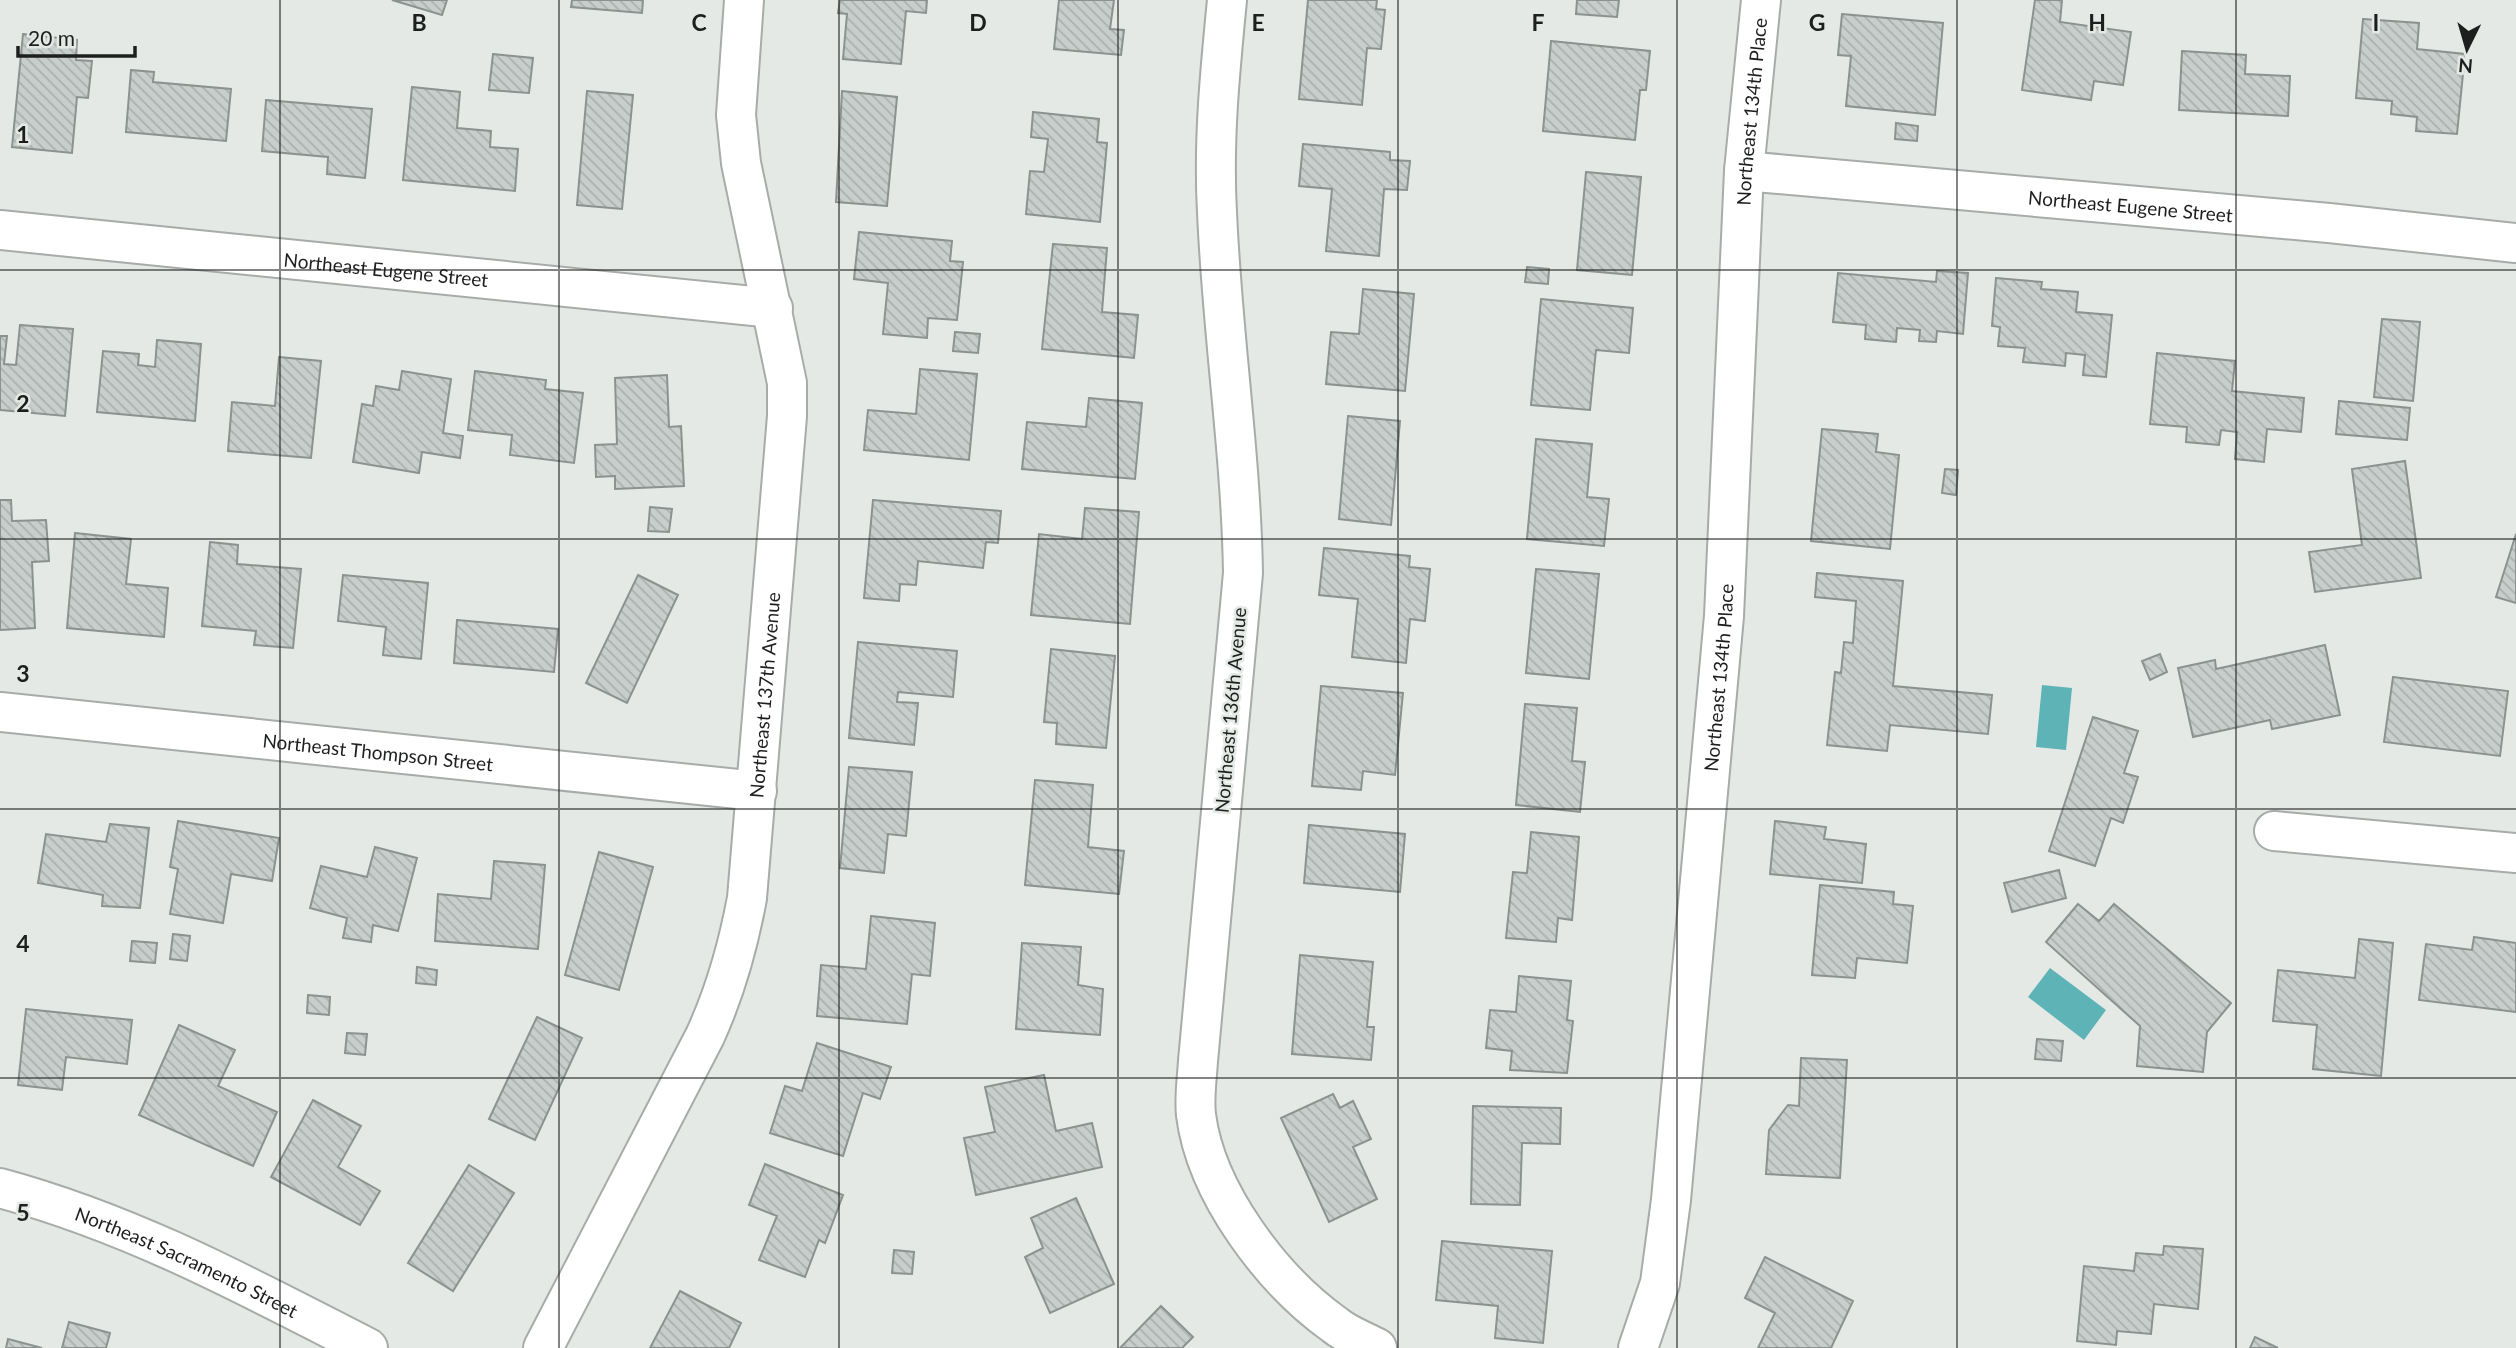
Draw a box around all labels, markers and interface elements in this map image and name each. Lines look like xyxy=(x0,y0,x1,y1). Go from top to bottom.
text: B xyxy=(411,8,427,36)
text: C xyxy=(691,8,707,36)
text: D xyxy=(969,8,987,36)
text: E xyxy=(1251,8,1265,36)
text: F xyxy=(1531,8,1545,36)
text: G xyxy=(1809,8,1825,36)
text: H xyxy=(2088,8,2106,36)
text: I xyxy=(2373,8,2379,36)
scale bar xyxy=(18,14,135,58)
north arrow xyxy=(2432,14,2502,84)
street label: Northeast 134th Place xyxy=(1731,17,1771,206)
text: 20 m xyxy=(28,25,75,50)
text: N xyxy=(2457,54,2474,79)
text: 1 xyxy=(16,120,30,148)
street label: Northeast Eugene Street xyxy=(2027,185,2234,226)
street label: Northeast Eugene Street xyxy=(283,247,490,291)
text: 2 xyxy=(16,389,30,417)
street label: Northeast 134th Place xyxy=(1698,583,1737,772)
street label: Northeast 137th Avenue xyxy=(744,591,784,799)
street label: Northeast 136th Avenue xyxy=(1210,606,1250,814)
text: 3 xyxy=(16,659,30,687)
street label: Northeast Thompson Street xyxy=(262,728,494,775)
text: 4 xyxy=(16,929,30,957)
text: 5 xyxy=(16,1198,30,1226)
street label: Northeast Sacramento Street xyxy=(72,1201,302,1322)

